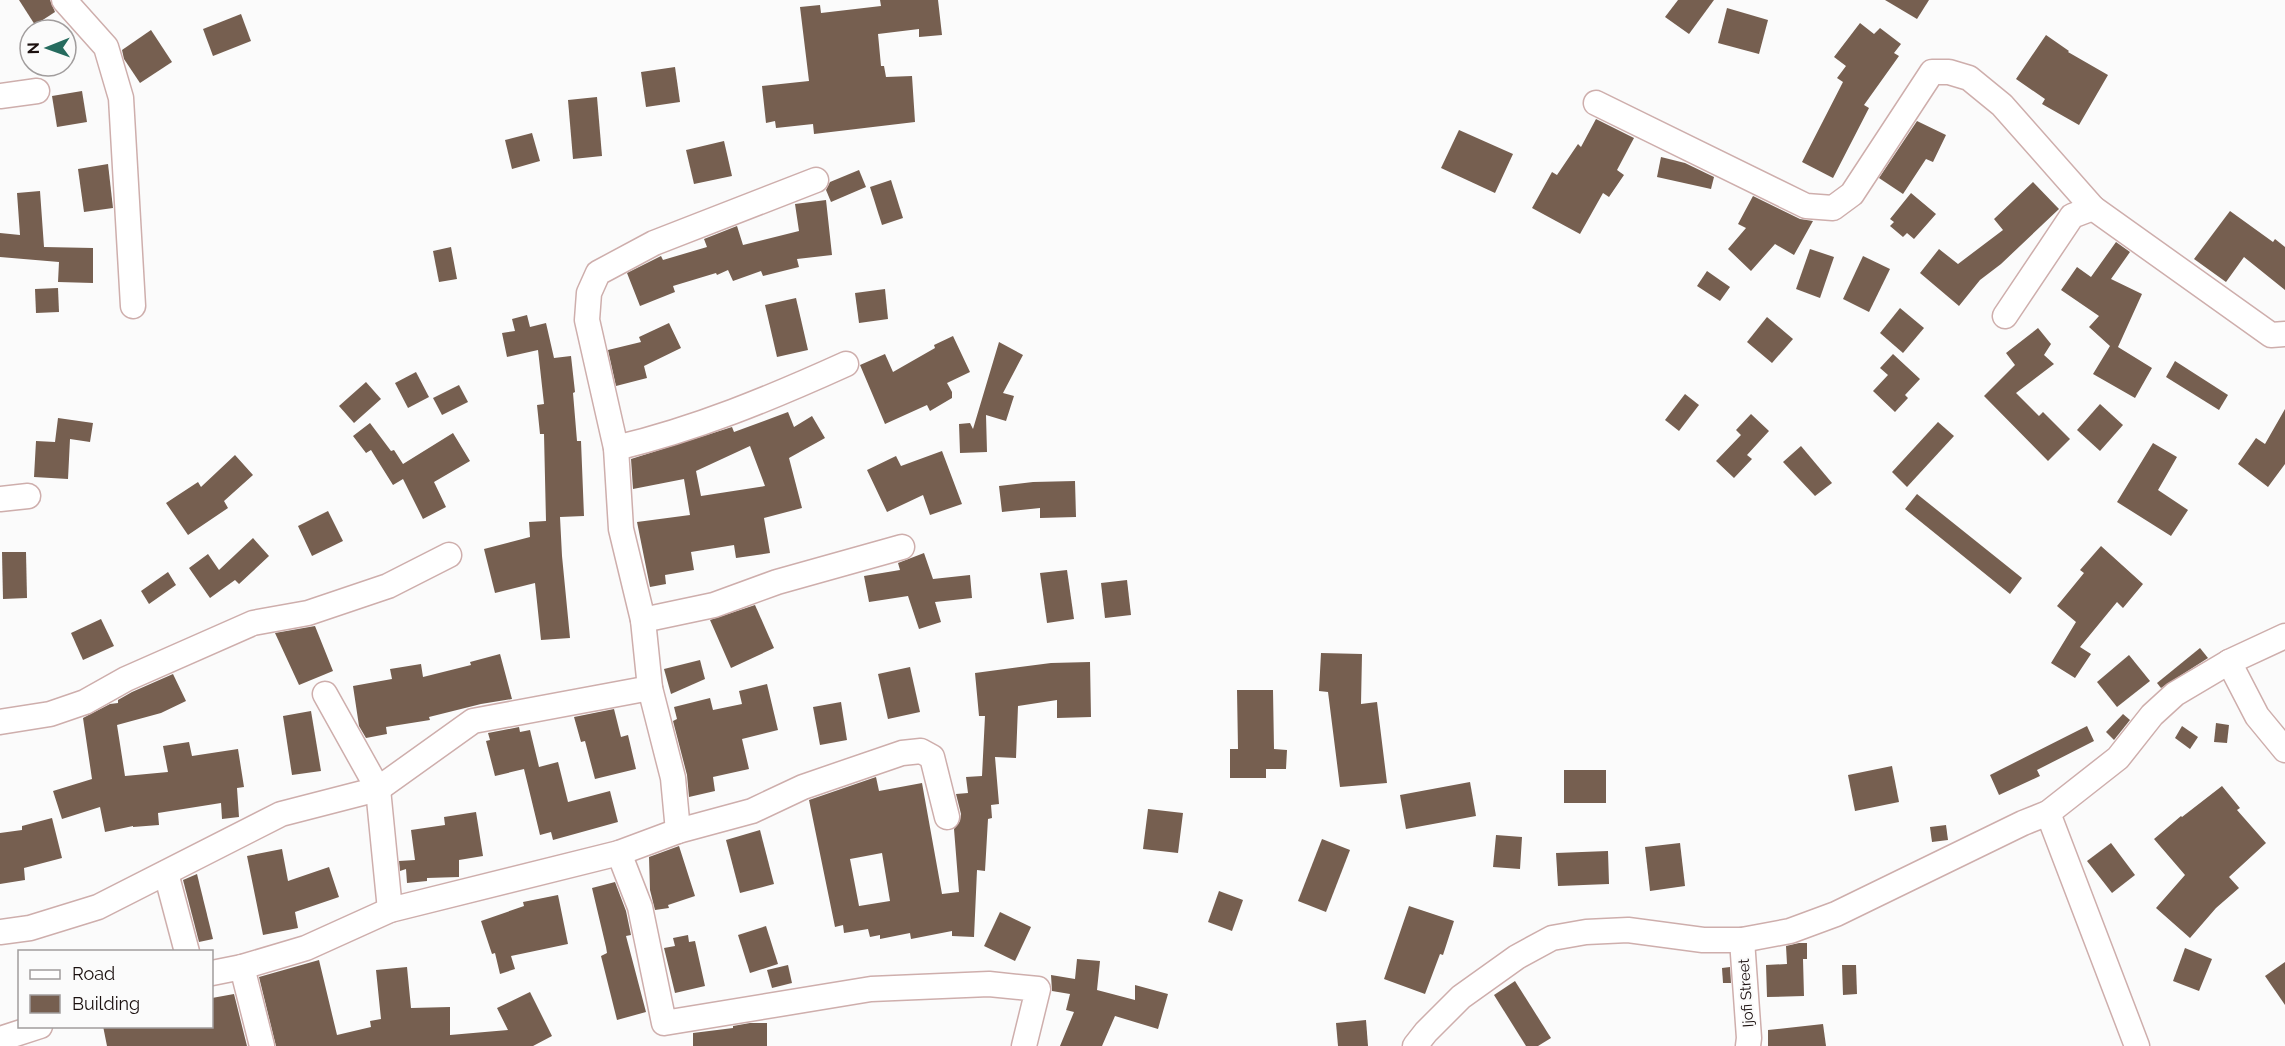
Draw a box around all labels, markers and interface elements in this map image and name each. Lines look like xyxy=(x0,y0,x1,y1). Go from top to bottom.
north arrow xyxy=(18,18,78,78)
text: N xyxy=(24,42,43,55)
legend xyxy=(18,950,213,1028)
street label: Ijofi Street xyxy=(1735,958,1757,1028)
text: Road xyxy=(72,963,115,984)
text: Building xyxy=(72,993,140,1014)

